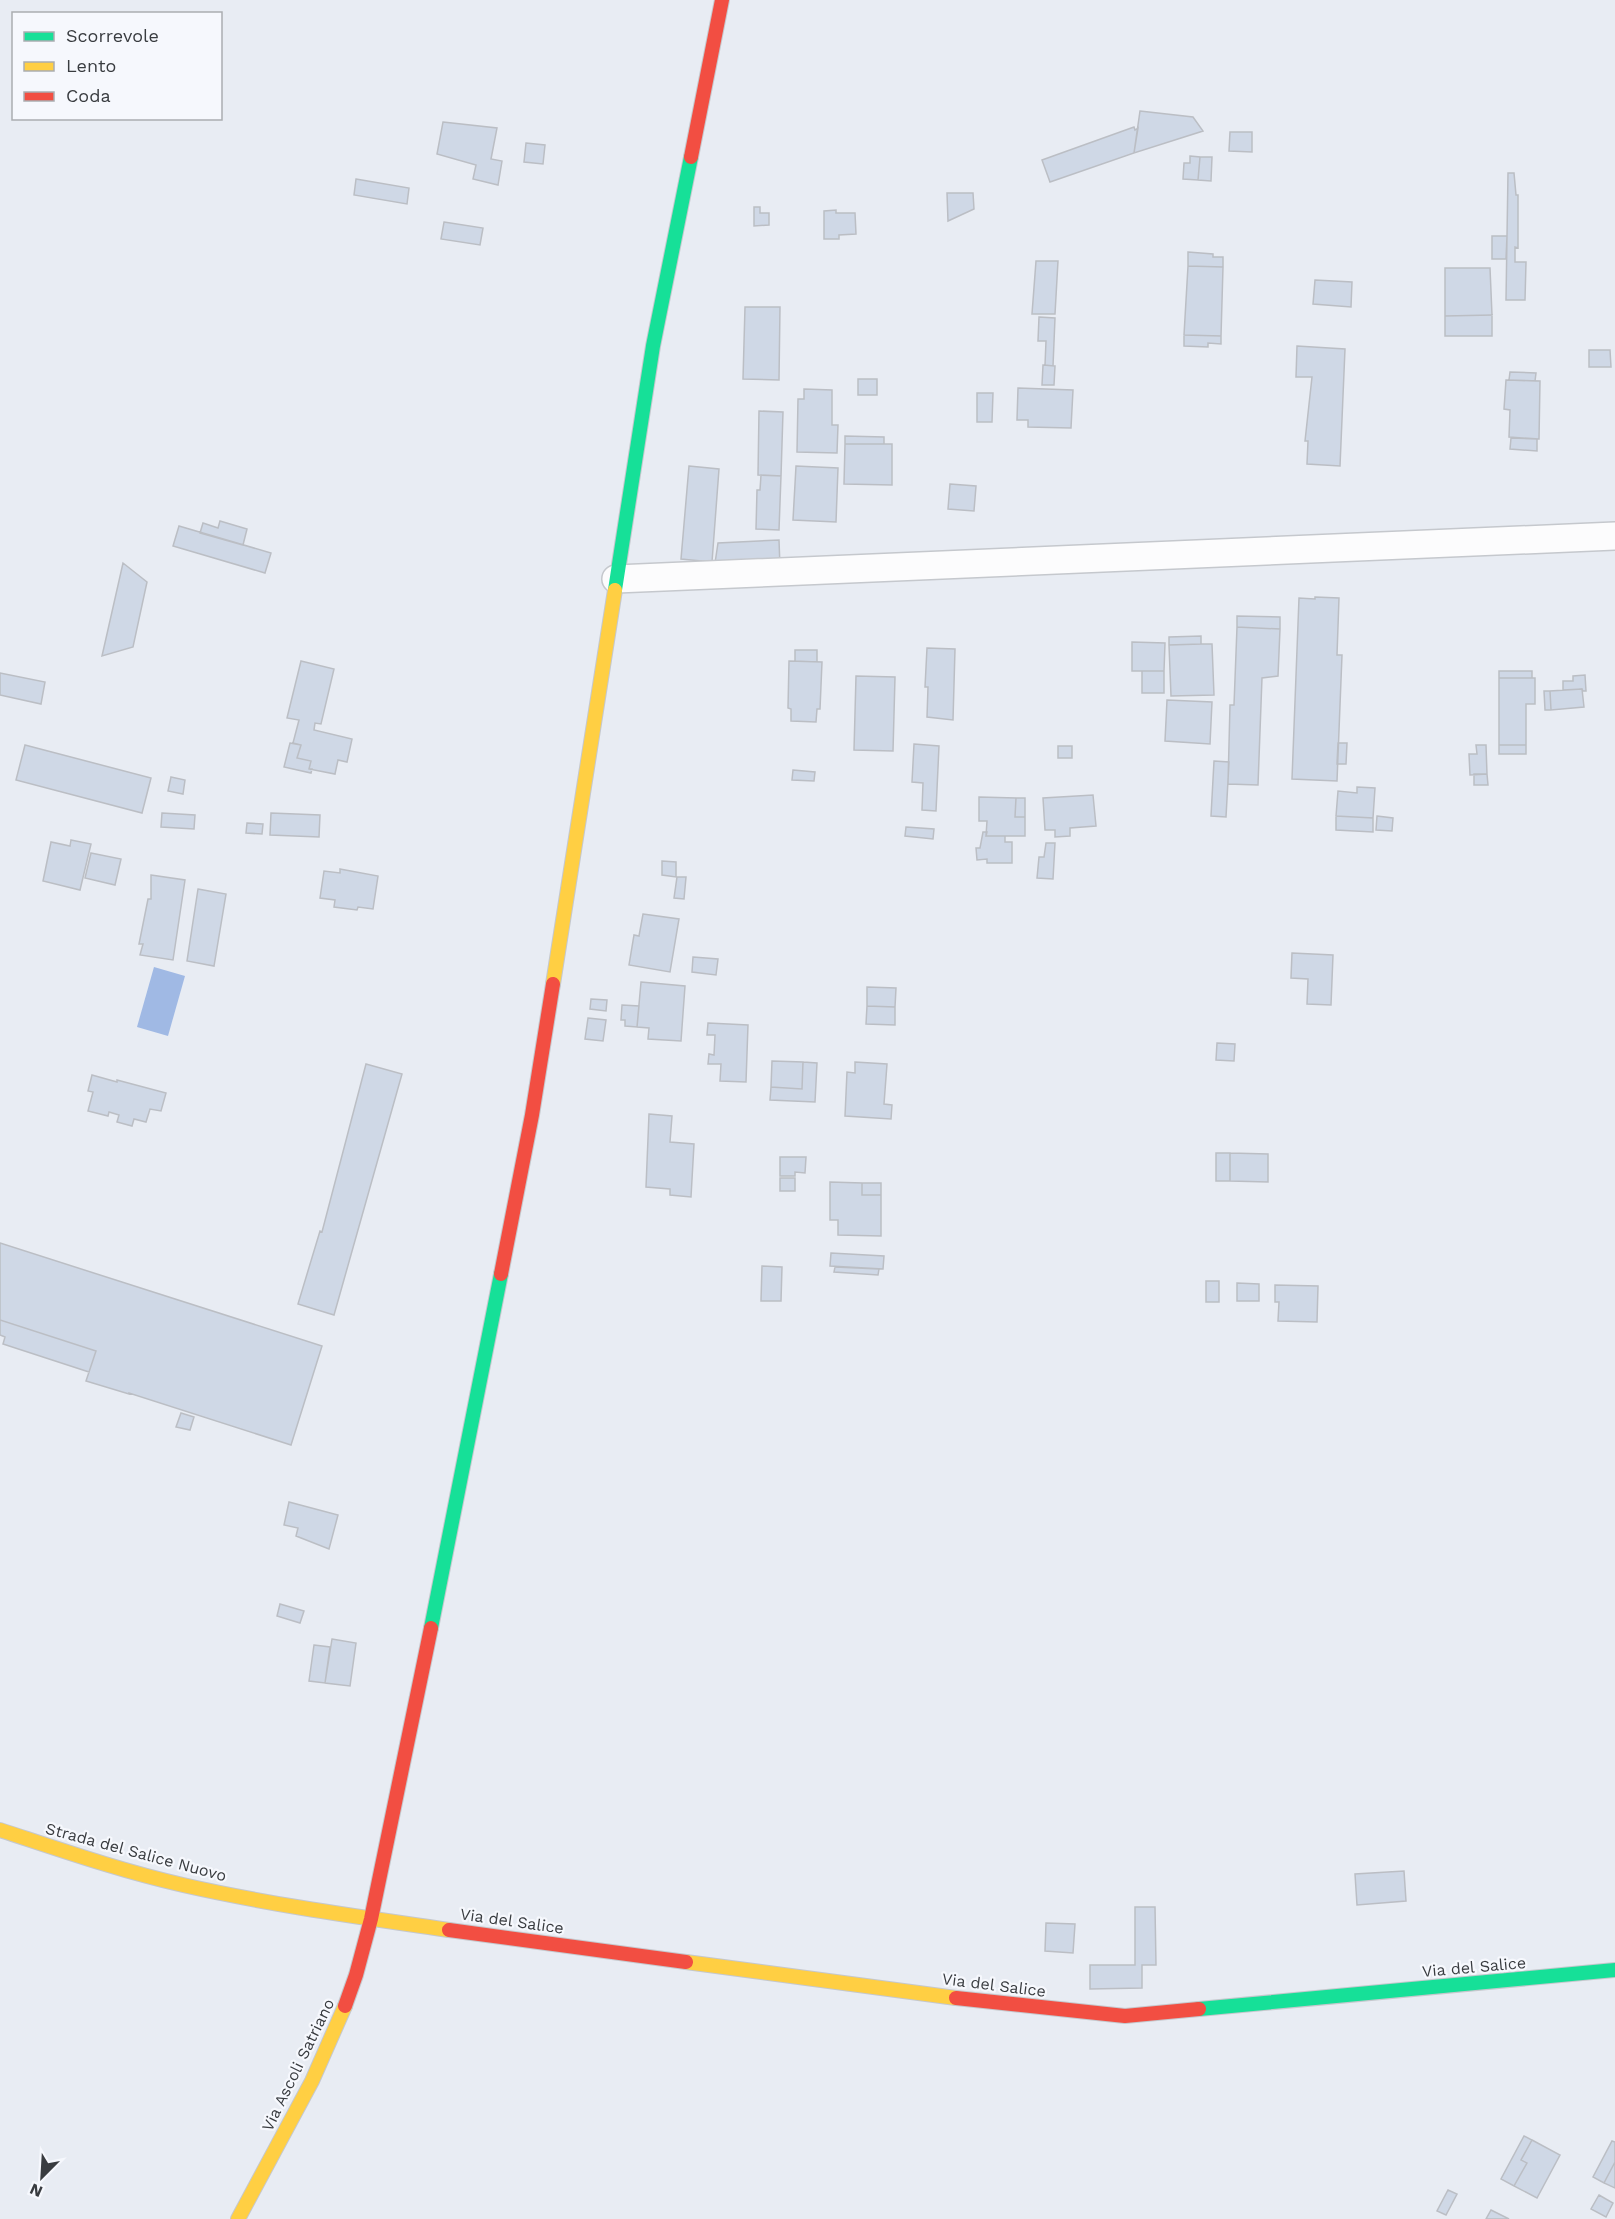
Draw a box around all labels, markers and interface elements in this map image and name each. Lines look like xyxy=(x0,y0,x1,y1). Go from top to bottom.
legend xyxy=(12,12,222,120)
text: Scorrevole xyxy=(66,25,159,46)
text: Lento xyxy=(66,55,116,76)
text: Coda xyxy=(66,85,111,106)
street label: Strada del Salice Nuovo xyxy=(43,1819,229,1885)
street label: Via del Salice xyxy=(459,1904,565,1938)
street label: Via del Salice xyxy=(1421,1953,1527,1981)
street label: Via del Salice xyxy=(941,1969,1047,2001)
street label: Via Ascoli Satriano xyxy=(258,1996,338,2134)
north arrow xyxy=(12,2147,72,2207)
text: N xyxy=(27,2179,45,2201)

